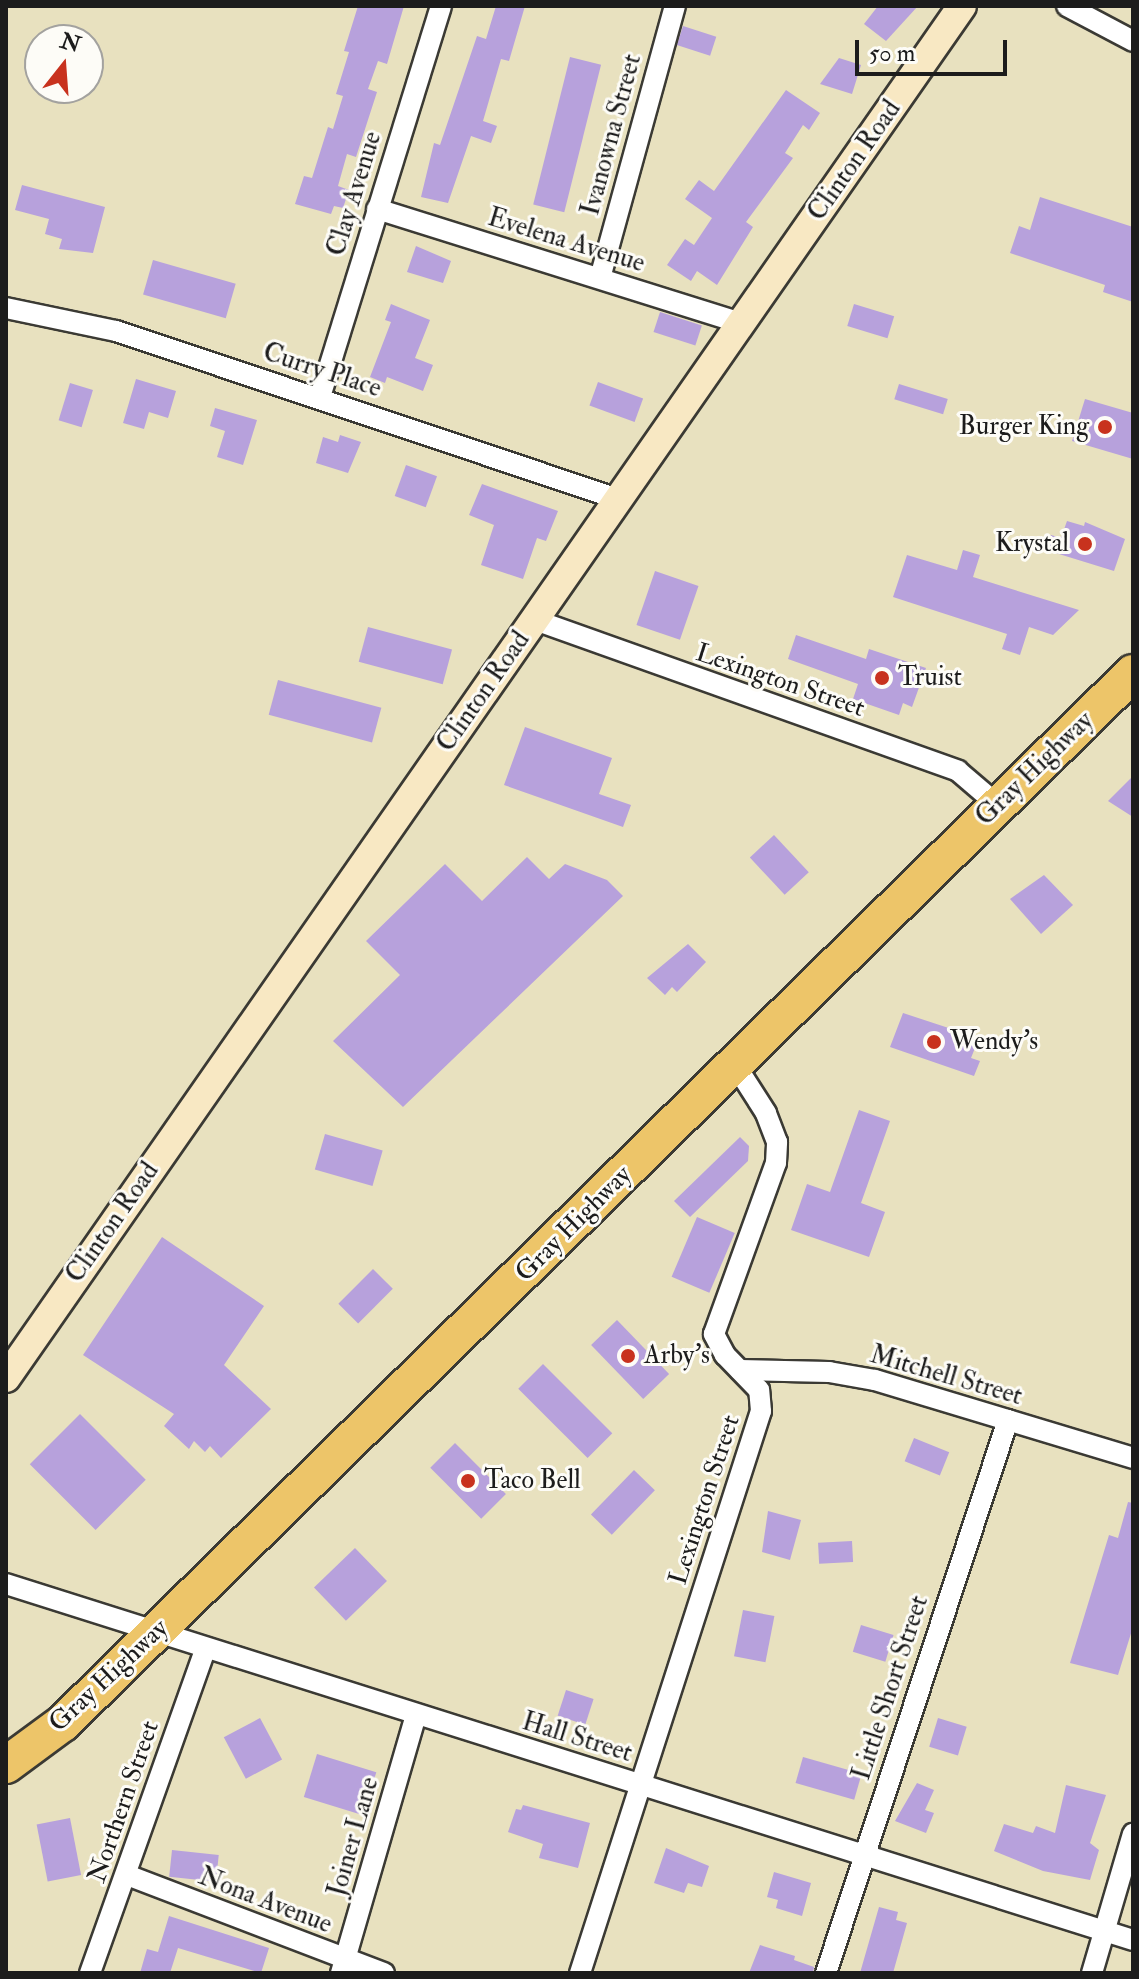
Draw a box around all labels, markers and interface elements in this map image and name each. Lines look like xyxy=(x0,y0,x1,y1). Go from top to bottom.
north arrow xyxy=(24,24,104,104)
scale bar xyxy=(859,24,1011,74)
text: N xyxy=(57,27,84,59)
text: 50 m xyxy=(869,38,915,69)
street label: Ivanowna Street xyxy=(575,51,649,219)
street label: Clinton Road xyxy=(802,95,908,227)
street label: Clay Avenue xyxy=(321,128,389,260)
street label: Evelena Avenue xyxy=(484,202,648,280)
street label: Curry Place xyxy=(259,337,385,405)
place label: Burger King xyxy=(959,411,1089,443)
marker: Burger King xyxy=(1096,418,1114,436)
place label: Krystal xyxy=(995,528,1069,560)
marker: Krystal xyxy=(1076,535,1094,553)
street label: Clinton Road xyxy=(431,626,537,758)
street label: Lexington Street xyxy=(691,637,869,725)
place label: Truist xyxy=(898,662,962,694)
marker: Truist xyxy=(873,669,891,687)
street label: Gray Highway xyxy=(970,705,1100,833)
place label: Wendy's xyxy=(950,1026,1038,1058)
marker: Wendy's xyxy=(925,1033,943,1051)
street label: Clinton Road xyxy=(60,1157,166,1289)
street label: Gray Highway xyxy=(510,1160,638,1288)
street label: Mitchell Street xyxy=(866,1339,1026,1413)
place label: Arby's xyxy=(644,1340,710,1372)
marker: Arby's xyxy=(619,1347,637,1365)
street label: Lexington Street xyxy=(663,1411,747,1589)
place label: Taco Bell xyxy=(484,1465,581,1497)
marker: Taco Bell xyxy=(459,1472,477,1490)
street label: Little Short Street xyxy=(846,1592,936,1784)
street label: Gray Highway xyxy=(43,1613,175,1739)
street label: Hall Street xyxy=(518,1706,636,1770)
street label: Northern Street xyxy=(82,1717,166,1887)
street label: Joiner Lane xyxy=(322,1774,386,1900)
street label: Nona Avenue xyxy=(194,1861,336,1941)

